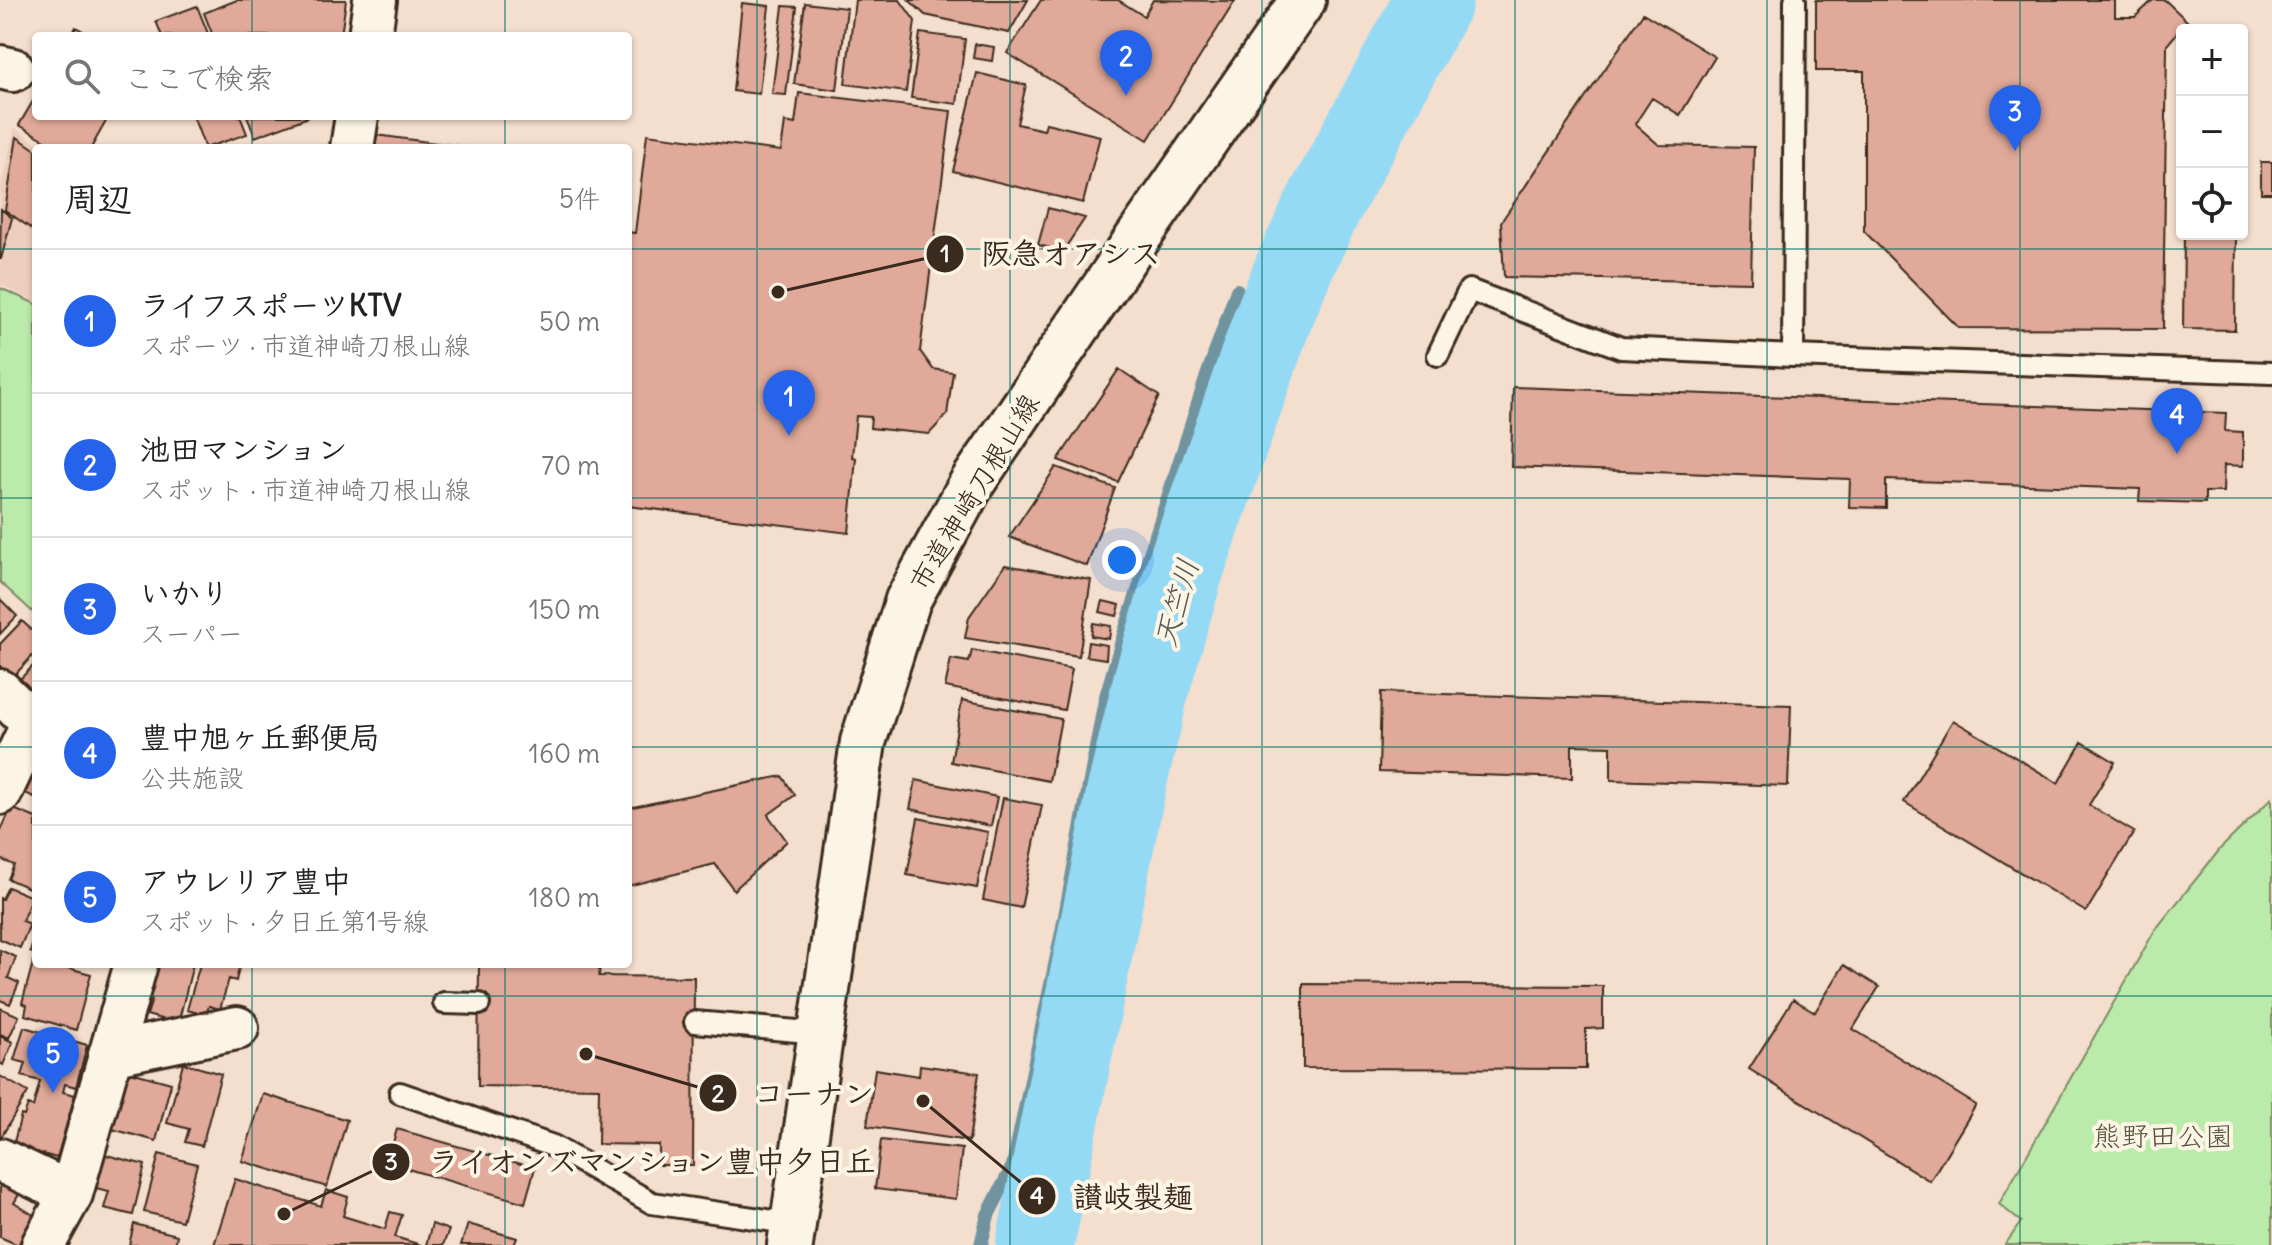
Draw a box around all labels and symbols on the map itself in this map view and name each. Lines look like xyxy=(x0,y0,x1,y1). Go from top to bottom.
pin: 2 xyxy=(1100,30,1152,96)
pin: 3 xyxy=(1989,85,2041,151)
callout: 阪急オアシス xyxy=(925,227,1177,281)
text: 阪急オアシス xyxy=(981,234,1161,272)
text: 1 xyxy=(940,238,950,268)
pin: 1 xyxy=(763,370,815,436)
street label: 市道神崎刀根山線 xyxy=(901,387,1047,597)
pin: 4 xyxy=(2151,388,2203,454)
your location xyxy=(1102,540,1142,580)
water label: 天竺川 xyxy=(1145,554,1207,651)
pin: 5 xyxy=(27,1027,79,1093)
callout: コーナン xyxy=(698,1066,890,1120)
text: コーナン xyxy=(754,1074,874,1112)
text: 2 xyxy=(711,1078,725,1108)
park label: 熊野田公園 xyxy=(2093,1118,2233,1154)
callout: ライオンズマンション豊中夕日丘 xyxy=(371,1135,893,1189)
text: ライオンズマンション豊中夕日丘 xyxy=(429,1142,875,1180)
text: 3 xyxy=(384,1146,398,1176)
callout: 讃岐製麺 xyxy=(1017,1169,1209,1223)
text: 讃岐製麺 xyxy=(1073,1177,1193,1215)
text: 4 xyxy=(1030,1180,1044,1210)

